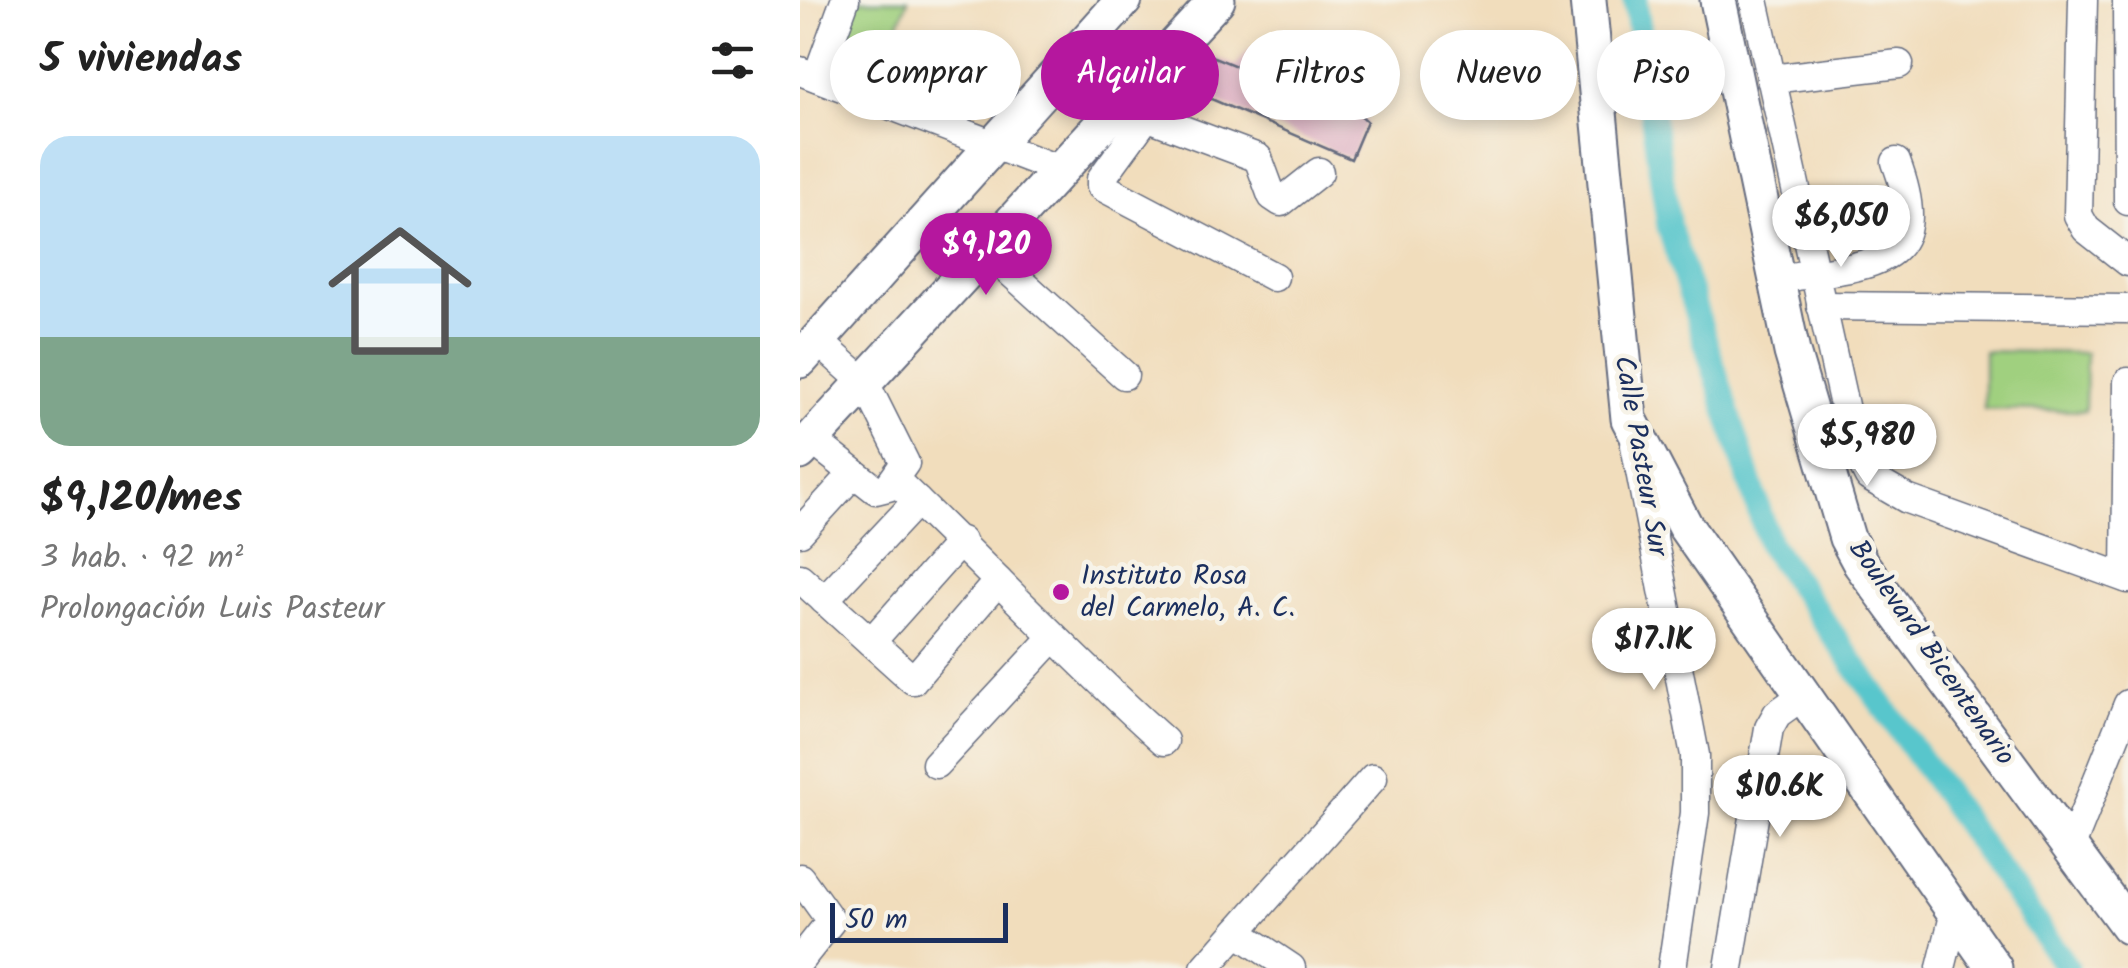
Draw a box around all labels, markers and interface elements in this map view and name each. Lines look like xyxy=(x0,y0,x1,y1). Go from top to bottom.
text: 5 viviendas xyxy=(40,27,242,94)
chip: Comprar xyxy=(830,30,1021,120)
chip: Alquilar xyxy=(1041,30,1219,120)
chip: Filtros xyxy=(1239,30,1400,120)
chip: Nuevo xyxy=(1420,30,1577,120)
chip: Piso xyxy=(1597,30,1725,120)
icon: filters xyxy=(705,33,760,88)
pin: $6,050 xyxy=(1760,185,1922,270)
text: $6,050 xyxy=(1794,192,1888,243)
icon: home xyxy=(310,201,490,381)
pin: $9,120 xyxy=(905,213,1067,298)
text: $9,120 xyxy=(942,220,1030,271)
street label: Calle Pasteur Sur xyxy=(1600,352,1680,561)
pin: $5,980 xyxy=(1786,404,1948,489)
text: $5,980 xyxy=(1819,411,1915,462)
text: $9,120/mes xyxy=(40,466,242,533)
street label: Boulevard Bicentenario xyxy=(1836,531,2026,775)
text: 3 hab. · 92 m² xyxy=(40,533,243,584)
place label: Instituto Rosa del Carmelo, A. C. xyxy=(1081,554,1295,631)
marker: Instituto Rosa del Carmelo, A. C. xyxy=(1050,581,1072,603)
text: Prolongación Luis Pasteur xyxy=(40,584,384,635)
pin: $17.1K xyxy=(1573,608,1735,693)
text: $17.1K xyxy=(1614,615,1694,666)
pin: $10.6K xyxy=(1699,755,1861,840)
text: $10.6K xyxy=(1735,762,1825,813)
scale bar xyxy=(830,898,1008,942)
text: 50 m xyxy=(845,898,908,943)

